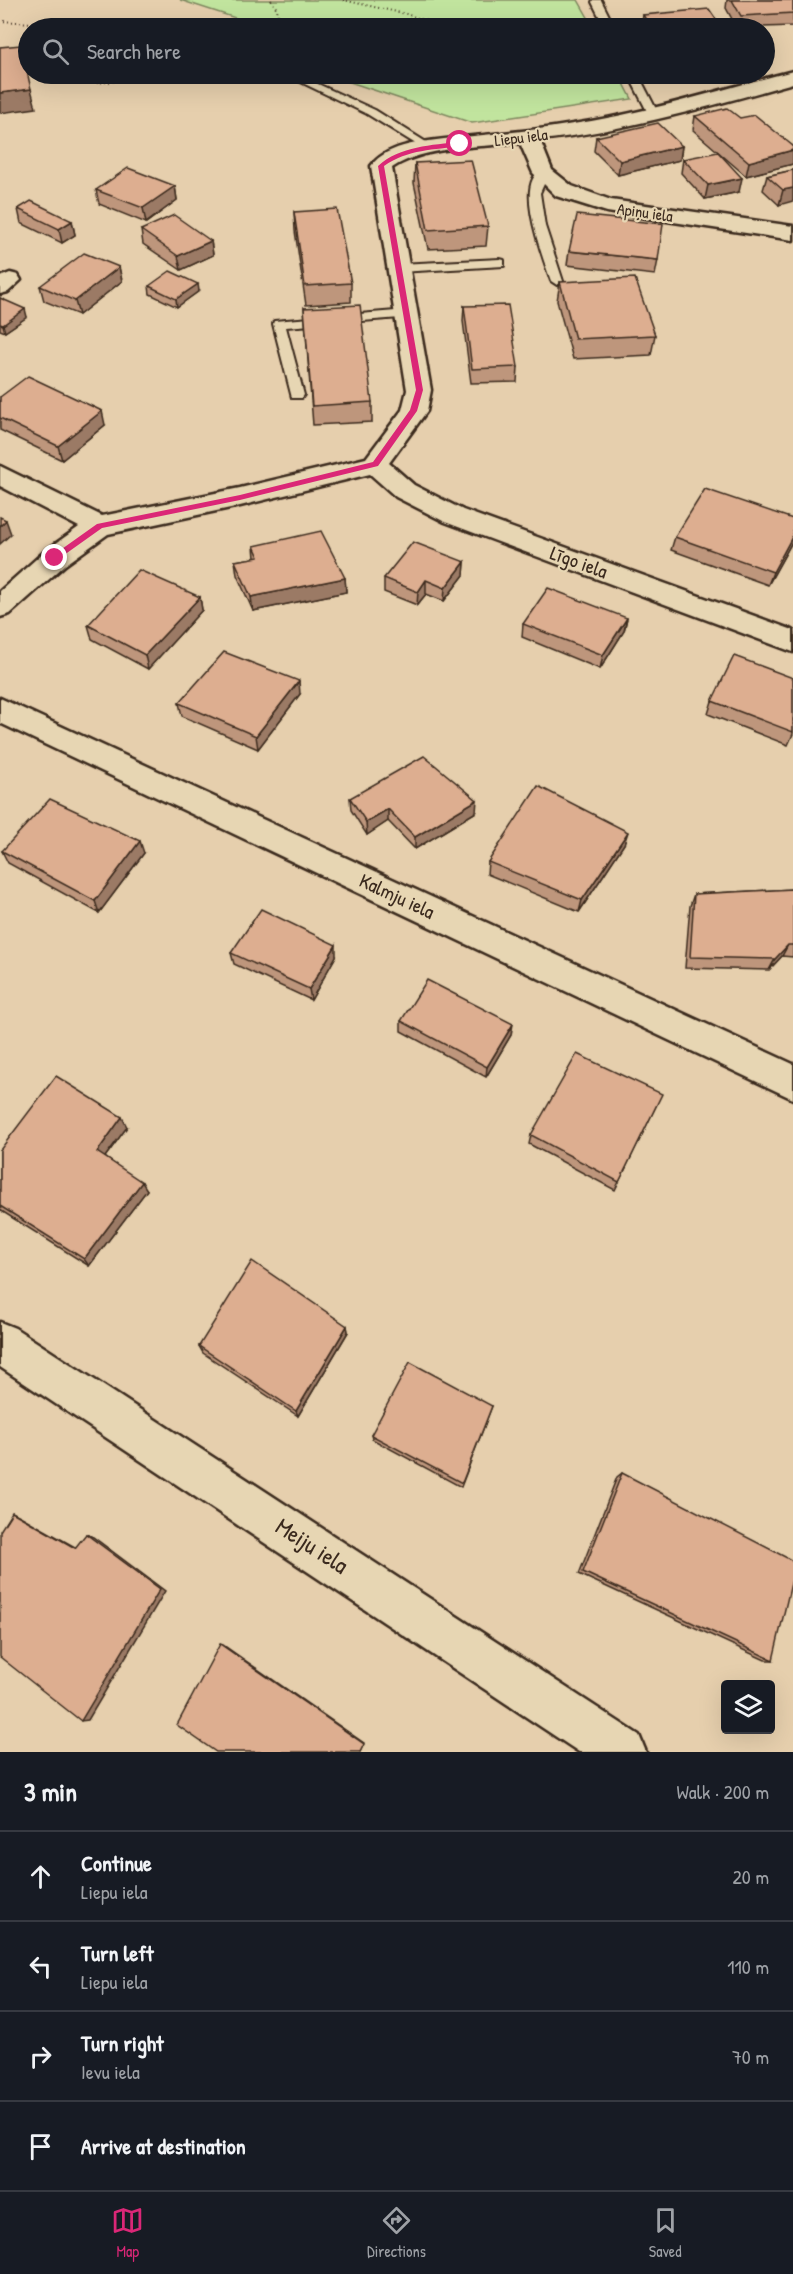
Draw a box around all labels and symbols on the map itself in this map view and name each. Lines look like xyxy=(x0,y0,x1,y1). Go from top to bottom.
street label: Liepu iela xyxy=(493,123,549,151)
route start xyxy=(446,130,472,156)
street label: Apiņu iela xyxy=(616,197,674,227)
street label: Līgo iela xyxy=(547,539,612,584)
route end xyxy=(41,544,67,570)
street label: Kalmju iela xyxy=(355,866,439,925)
street label: Meiju iela xyxy=(270,1510,355,1581)

